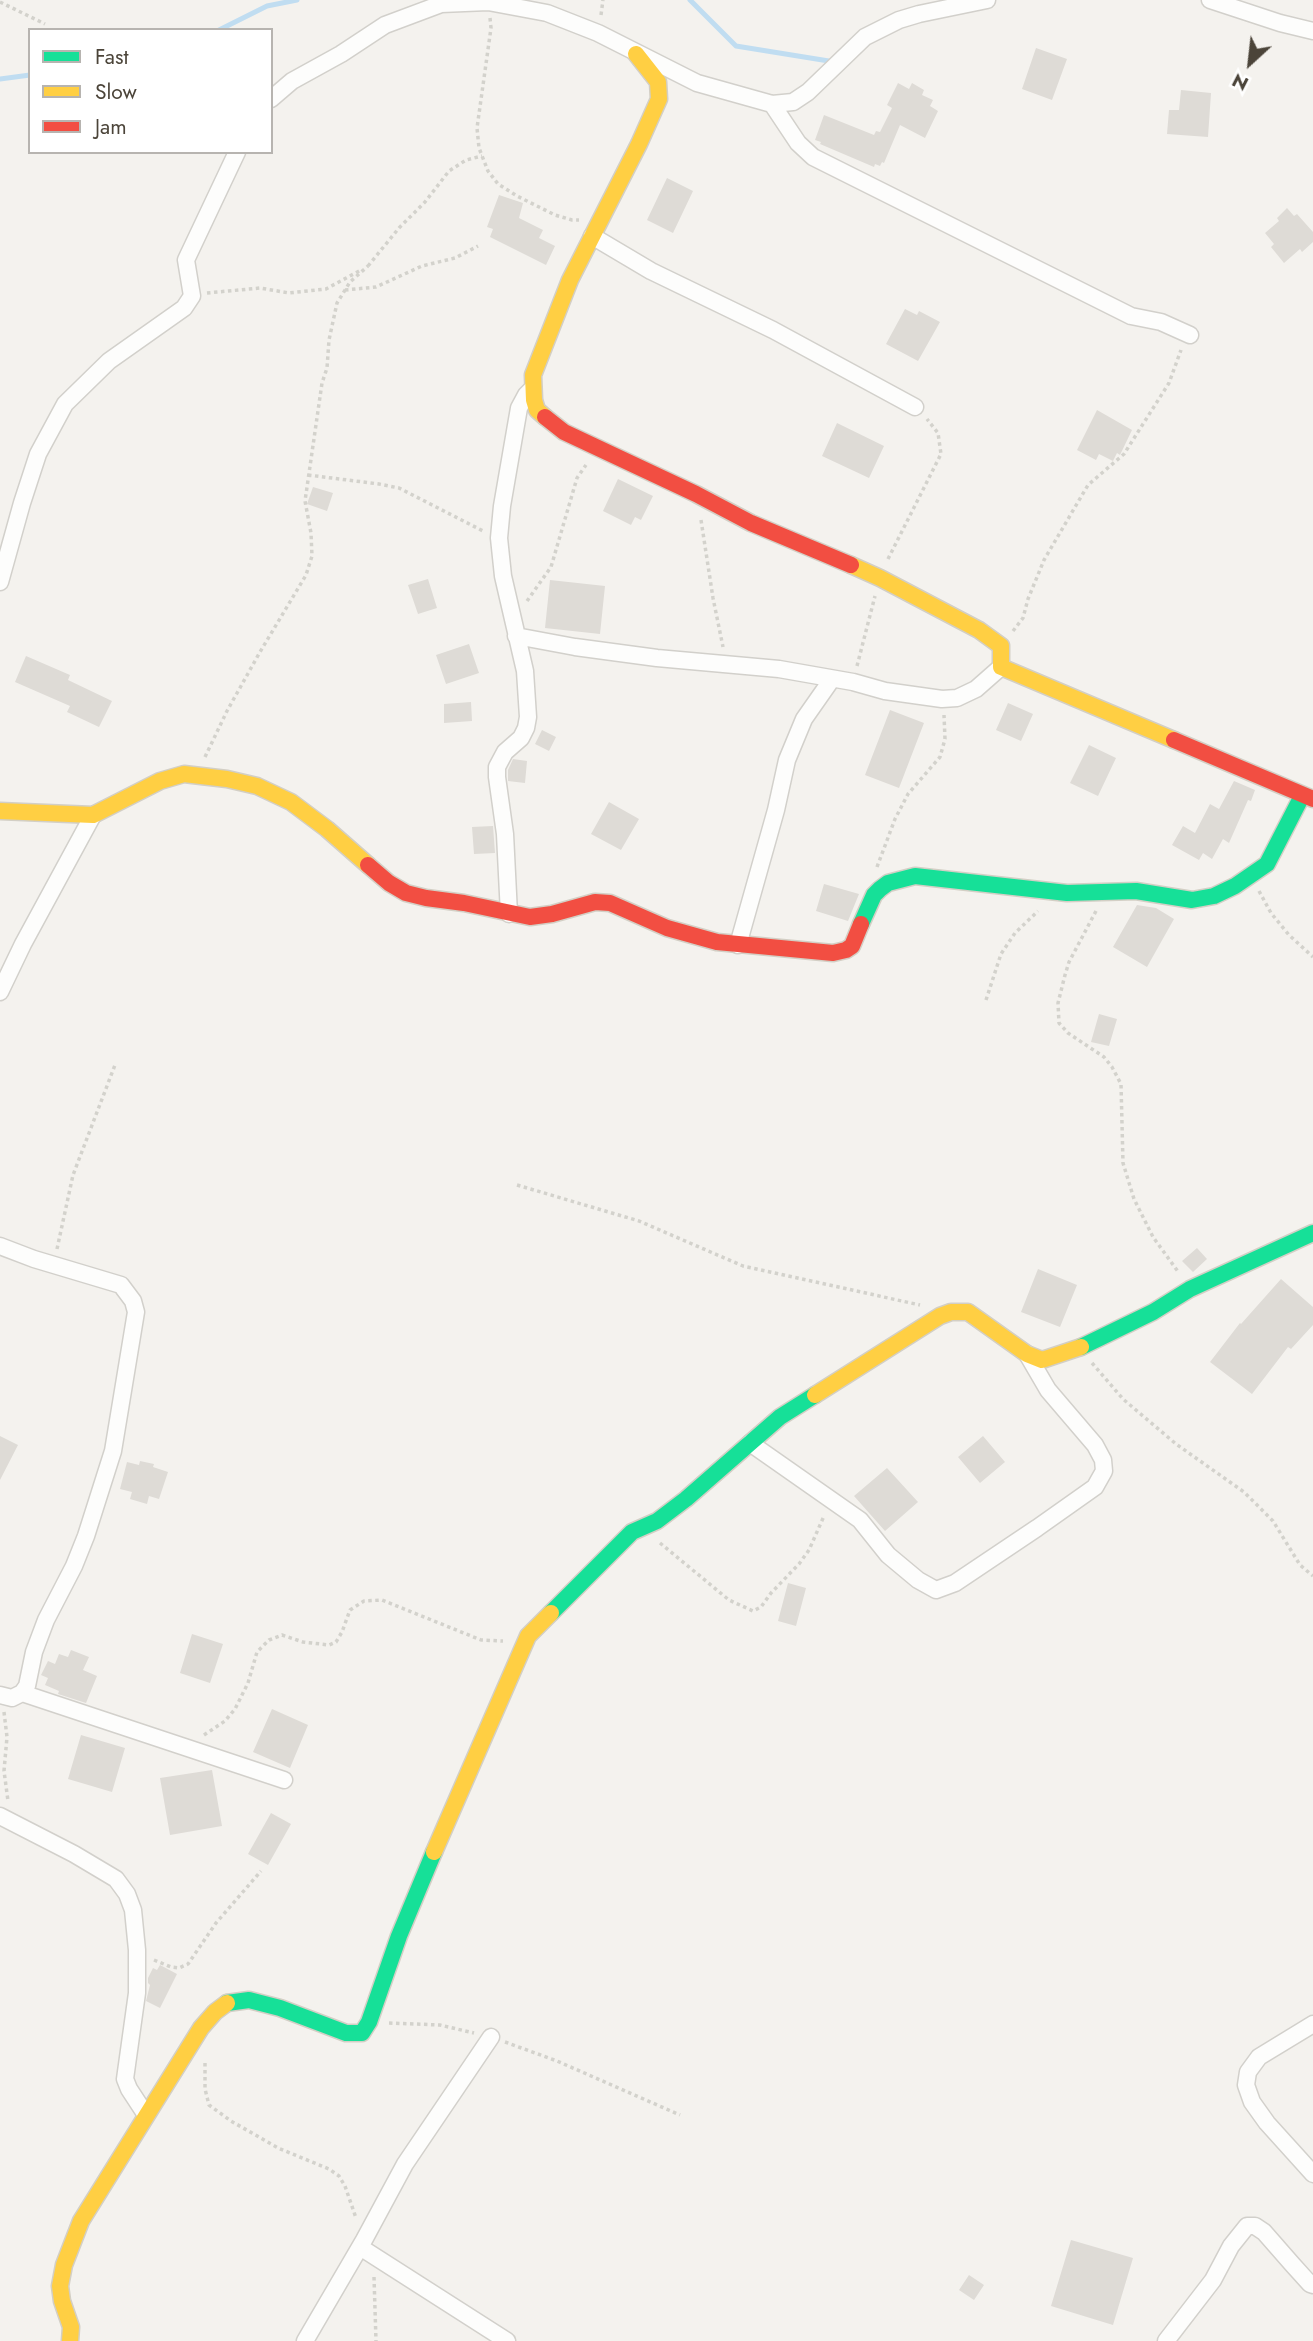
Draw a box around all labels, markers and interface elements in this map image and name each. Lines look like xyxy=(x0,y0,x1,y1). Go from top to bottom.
legend xyxy=(28,28,273,154)
north arrow xyxy=(1215,28,1285,98)
text: Fast xyxy=(95,42,128,72)
text: N xyxy=(1227,67,1253,98)
text: Slow xyxy=(95,77,137,107)
text: Jam xyxy=(95,112,127,142)

